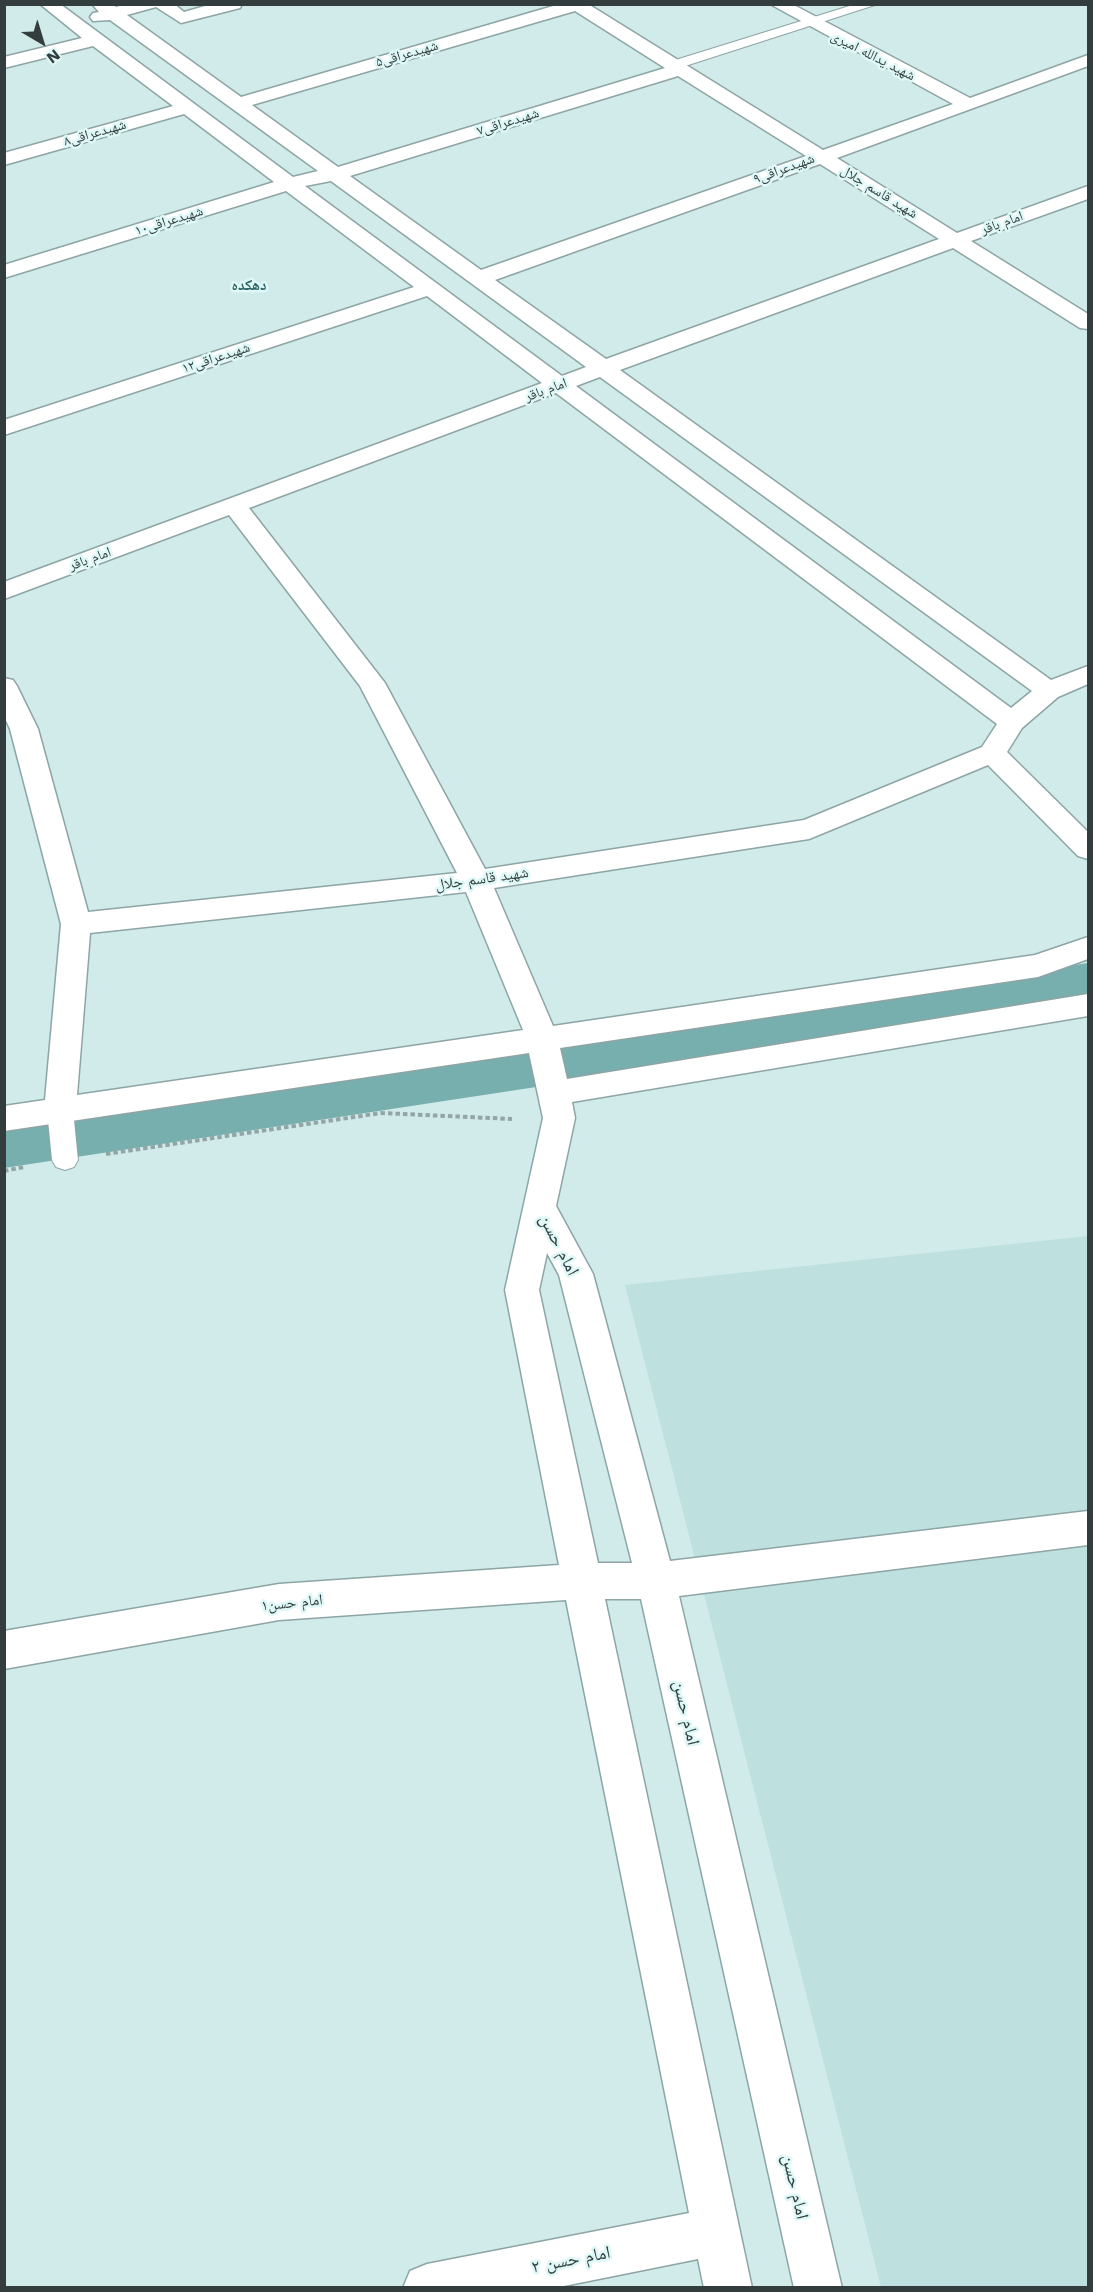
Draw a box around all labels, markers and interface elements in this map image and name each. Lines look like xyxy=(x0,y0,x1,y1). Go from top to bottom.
north arrow xyxy=(12,12,72,72)
street label: شهید یدالله امیری xyxy=(828,28,918,84)
street label: شهیدعراقی۵ xyxy=(374,37,440,71)
text: N xyxy=(43,45,64,68)
street label: شهیدعراقی۷ xyxy=(475,105,541,139)
street label: شهیدعراقی۸ xyxy=(62,116,128,150)
street label: شهیدعراقی۹ xyxy=(751,150,817,188)
street label: شهید قاسم جلال xyxy=(837,162,921,222)
street label: شهیدعراقی۱۰ xyxy=(133,203,205,239)
street label: امام باقر xyxy=(979,208,1025,238)
district label: دهکده xyxy=(232,277,266,295)
street label: شهیدعراقی۱۲ xyxy=(180,339,252,377)
street label: امام باقر xyxy=(523,375,569,405)
street label: امام باقر xyxy=(67,544,113,574)
street label: شهید قاسم جلال xyxy=(434,864,530,894)
street label: امام حسن xyxy=(534,1211,584,1279)
street label: امام حسن۱ xyxy=(260,1591,324,1615)
street label: امام حسن xyxy=(668,1678,704,1748)
street label: امام حسن xyxy=(777,2152,813,2222)
street label: امام حسن ۲ xyxy=(530,2242,612,2278)

